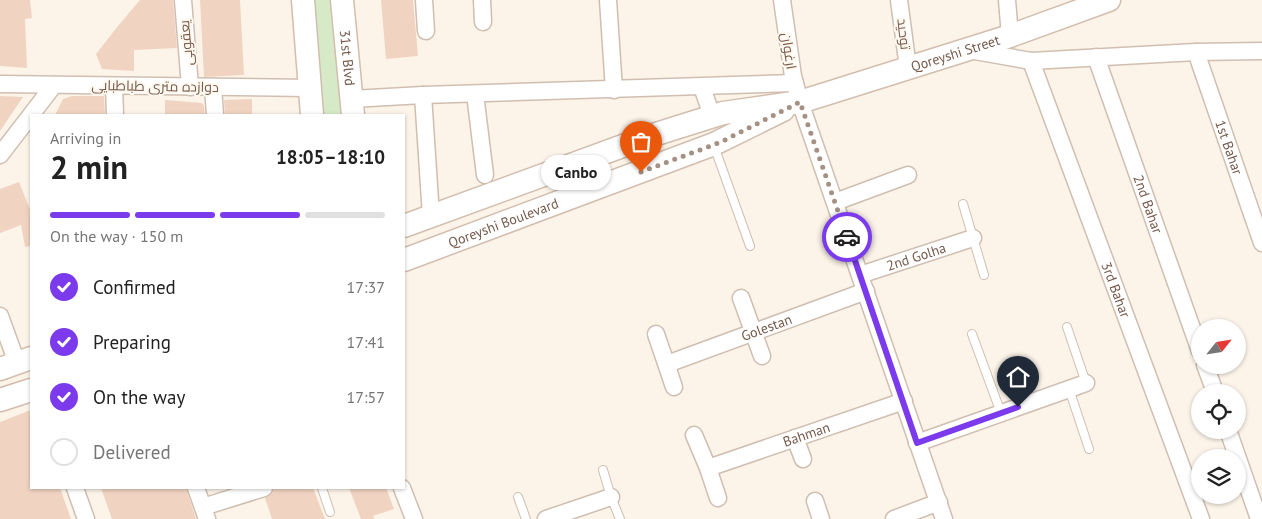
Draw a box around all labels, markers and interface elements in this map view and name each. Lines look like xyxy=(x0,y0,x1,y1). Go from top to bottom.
street label: توحید xyxy=(893,17,915,51)
street label: یعقوبی xyxy=(175,19,197,67)
street label: 31st Blvd xyxy=(336,29,359,87)
street label: ارغوان xyxy=(777,31,801,71)
street label: Qoreyshi Street xyxy=(909,31,1002,76)
street label: دوازده متری طباطبایی xyxy=(91,76,219,96)
street label: 1st Bahar xyxy=(1211,118,1247,177)
pin xyxy=(620,121,662,172)
text: Arriving in xyxy=(50,128,121,148)
icon: bag xyxy=(627,128,655,156)
text: 18:05–18:10 xyxy=(276,145,385,169)
text: 2 min xyxy=(50,146,128,188)
callout: Canbo xyxy=(541,154,611,190)
text: Canbo xyxy=(555,162,597,182)
street label: 2nd Bahar xyxy=(1129,172,1167,236)
street label: Qoreyshi Boulevard xyxy=(446,194,561,252)
courier xyxy=(822,212,872,262)
icon: car xyxy=(833,223,861,251)
text: On the way · 150 m xyxy=(50,226,183,246)
street label: 2nd Golha xyxy=(884,239,948,275)
street label: 3rd Bahar xyxy=(1097,259,1135,320)
icon: check xyxy=(50,273,78,301)
text: Confirmed xyxy=(93,275,176,299)
text: 17:37 xyxy=(347,277,385,297)
street label: Golestan xyxy=(739,310,794,345)
north arrow xyxy=(1191,319,1246,374)
map controls xyxy=(1191,319,1246,504)
icon: check xyxy=(50,328,78,356)
text: Preparing xyxy=(93,330,171,354)
text: 17:41 xyxy=(347,332,385,352)
pin xyxy=(997,356,1039,407)
icon: home xyxy=(1004,363,1032,391)
icon: check xyxy=(50,383,78,411)
button: locate xyxy=(1191,384,1246,439)
text: On the way xyxy=(93,385,185,409)
text: 17:57 xyxy=(347,387,385,407)
street label: Bahman xyxy=(780,418,832,451)
text: Delivered xyxy=(93,440,171,464)
button: layers xyxy=(1191,449,1246,504)

